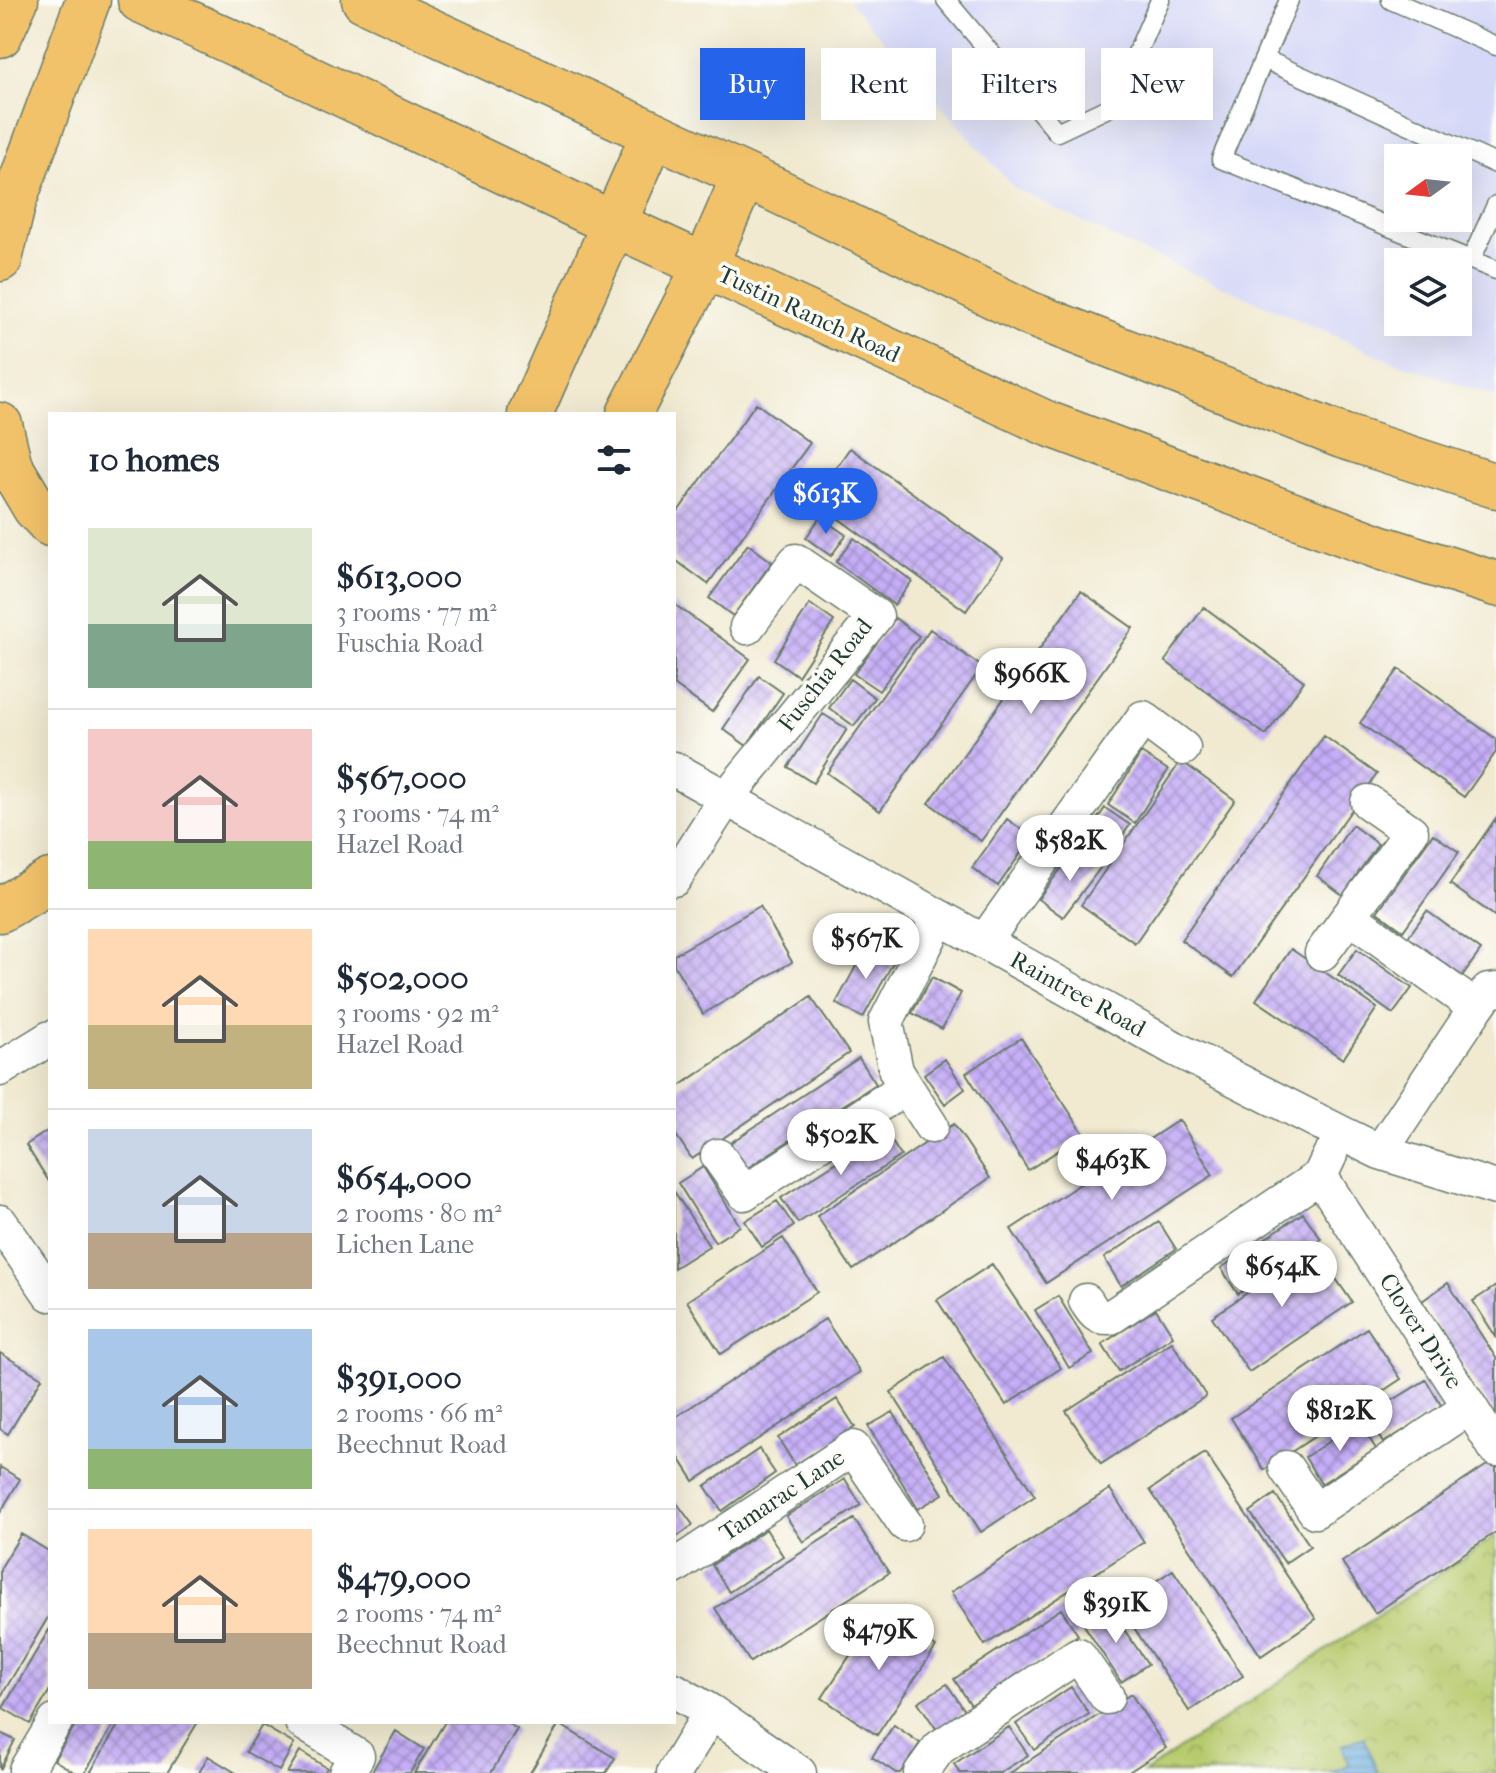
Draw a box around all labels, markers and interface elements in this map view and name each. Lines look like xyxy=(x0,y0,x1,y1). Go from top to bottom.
chip: Buy xyxy=(700,48,805,120)
chip: Rent xyxy=(821,48,936,120)
chip: Filters xyxy=(952,48,1085,120)
chip: New xyxy=(1101,48,1213,120)
north arrow xyxy=(1384,144,1472,232)
map controls xyxy=(1384,144,1472,336)
button: layers xyxy=(1384,248,1472,336)
street label: Tustin Ranch Road xyxy=(713,259,905,369)
icon: filters xyxy=(592,438,636,482)
text: 10 homes xyxy=(88,440,219,480)
pin: $613K xyxy=(770,468,882,536)
text: $613K xyxy=(792,478,860,509)
text: $613,000 xyxy=(336,557,462,597)
icon: home xyxy=(152,560,248,656)
text: 3 rooms · 77 m² xyxy=(336,597,497,628)
street label: Fuschia Road xyxy=(772,612,878,737)
text: Fuschia Road xyxy=(336,628,483,659)
pin: $966K xyxy=(975,648,1087,716)
text: $966K xyxy=(993,658,1069,689)
text: $567,000 xyxy=(336,758,467,798)
icon: home xyxy=(152,761,248,857)
text: 3 rooms · 74 m² xyxy=(336,798,499,829)
pin: $582K xyxy=(1014,815,1126,883)
text: $582K xyxy=(1035,825,1105,856)
text: Hazel Road xyxy=(336,829,464,860)
pin: $567K xyxy=(810,913,922,981)
text: $567K xyxy=(831,923,901,954)
street label: Raintree Road xyxy=(1005,945,1151,1043)
text: $502,000 xyxy=(336,958,469,998)
icon: home xyxy=(152,961,248,1057)
text: 3 rooms · 92 m² xyxy=(336,998,499,1029)
text: Hazel Road xyxy=(336,1029,464,1060)
pin: $502K xyxy=(785,1109,897,1177)
text: $502K xyxy=(805,1119,877,1150)
pin: $463K xyxy=(1056,1134,1168,1202)
text: $463K xyxy=(1075,1144,1149,1175)
text: $654,000 xyxy=(336,1158,472,1198)
icon: home xyxy=(152,1161,248,1257)
text: 2 rooms · 80 m² xyxy=(336,1198,502,1229)
text: Lichen Lane xyxy=(336,1229,474,1260)
pin: $654K xyxy=(1226,1241,1338,1309)
text: $654K xyxy=(1245,1251,1319,1282)
street label: Clover Drive xyxy=(1373,1268,1469,1394)
text: $391,000 xyxy=(336,1358,462,1398)
icon: home xyxy=(152,1361,248,1457)
pin: $812K xyxy=(1284,1385,1396,1453)
text: $812K xyxy=(1306,1395,1374,1426)
text: 2 rooms · 66 m² xyxy=(336,1398,502,1429)
text: Beechnut Road xyxy=(336,1429,507,1460)
street label: Tamarac Lane xyxy=(714,1443,850,1547)
text: $479,000 xyxy=(336,1558,471,1598)
icon: home xyxy=(152,1561,248,1657)
pin: $391K xyxy=(1060,1577,1172,1645)
text: $391K xyxy=(1083,1587,1149,1618)
text: 2 rooms · 74 m² xyxy=(336,1598,501,1629)
pin: $479K xyxy=(823,1604,935,1672)
text: $479K xyxy=(842,1614,916,1645)
text: Beechnut Road xyxy=(336,1629,507,1660)

